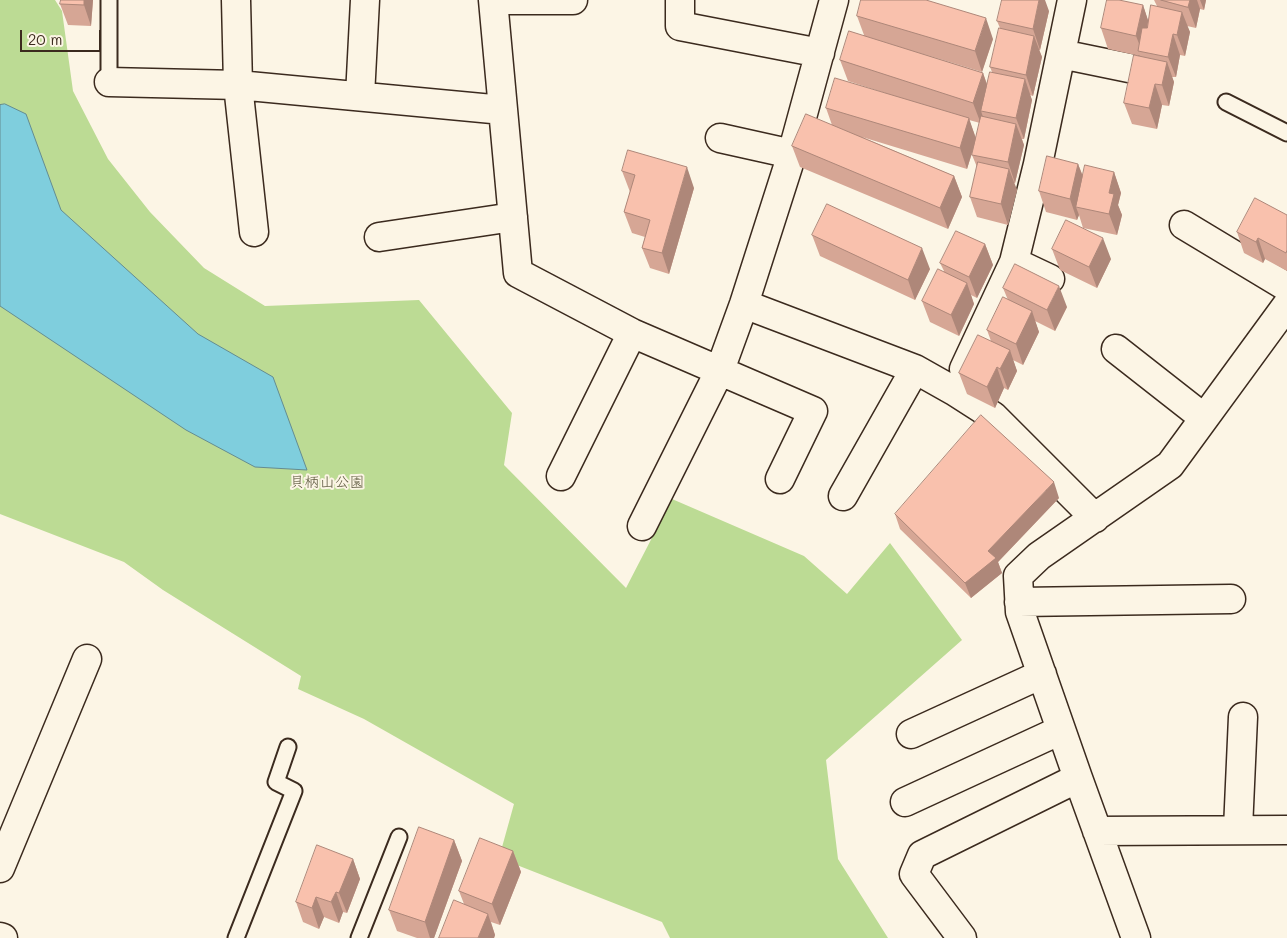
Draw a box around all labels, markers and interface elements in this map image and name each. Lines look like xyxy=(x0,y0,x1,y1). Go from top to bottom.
scale bar xyxy=(22,20,104,52)
text: 20 m xyxy=(28,29,62,49)
park label: 貝柄山公園 xyxy=(290,473,364,491)

